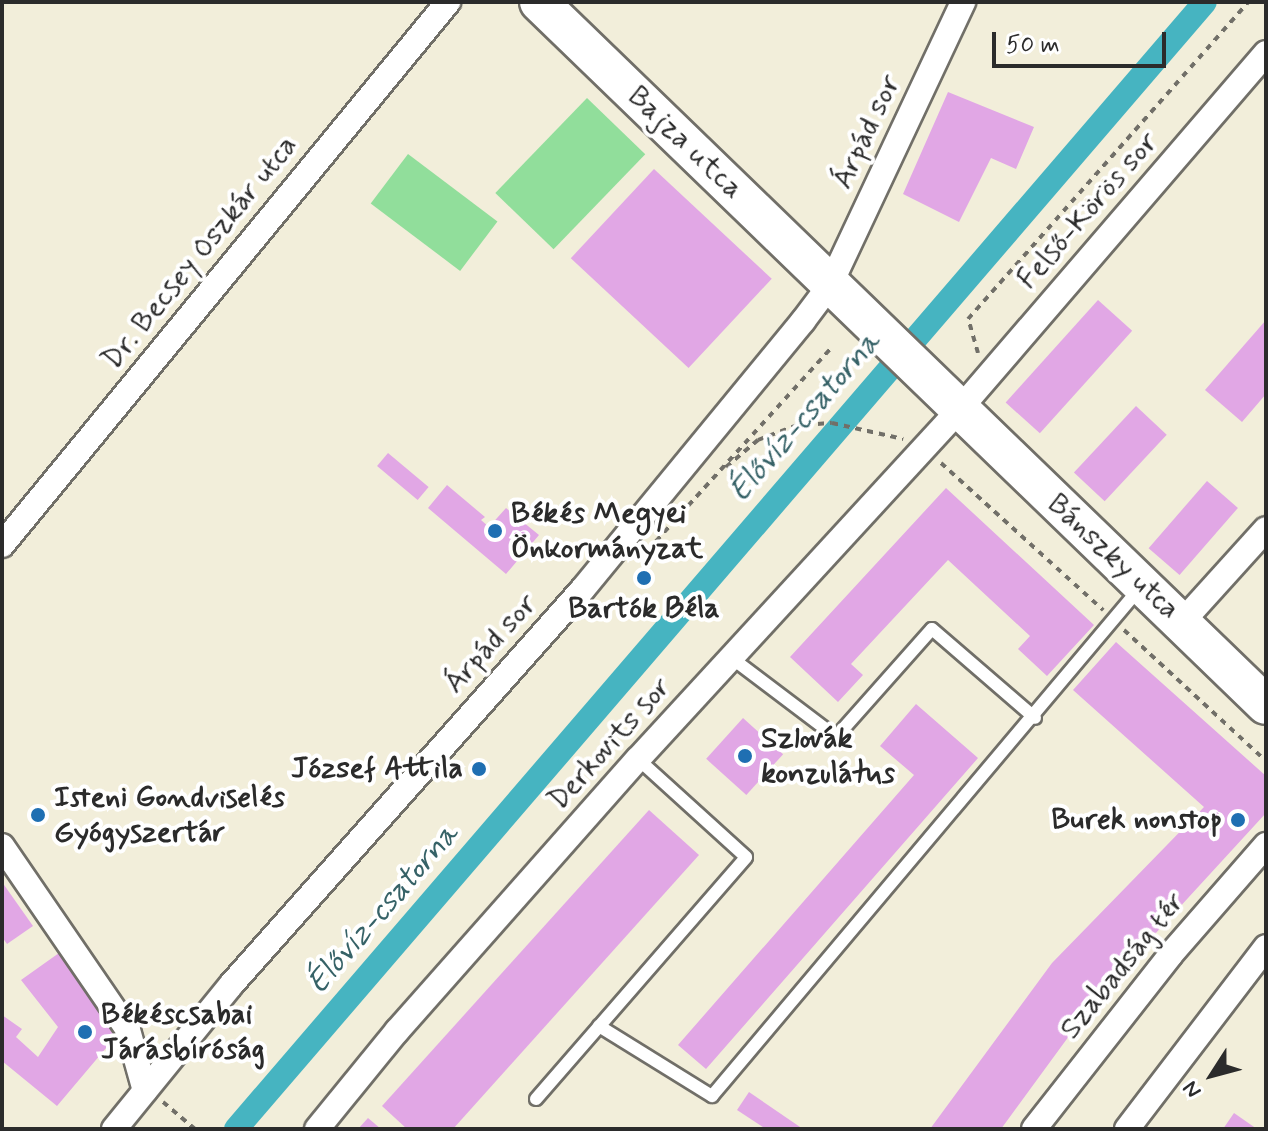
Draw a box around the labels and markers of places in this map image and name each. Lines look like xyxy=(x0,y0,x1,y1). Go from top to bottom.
place label: Békés Megyei Önkormányzat xyxy=(511,496,703,566)
marker: Békés Megyei Önkormányzat xyxy=(486,522,504,540)
marker: Bartók Béla xyxy=(635,569,653,587)
place label: Bartók Béla xyxy=(568,591,720,627)
place label: Szlovák konzulátus xyxy=(761,721,895,792)
marker: Szlovák konzulátus xyxy=(736,747,754,765)
place label: József Attila xyxy=(290,751,463,787)
marker: József Attila xyxy=(470,760,488,778)
place label: Isteni Gondviselés Gyógyszertár xyxy=(54,780,282,850)
place label: Burek nonstop xyxy=(1050,802,1222,838)
marker: Isteni Gondviselés Gyógyszertár xyxy=(29,806,47,824)
marker: Burek nonstop xyxy=(1229,811,1247,829)
place label: Békéscsabai Járásbíróság xyxy=(101,997,265,1068)
marker: Békéscsabai Járásbíróság xyxy=(76,1023,94,1041)

